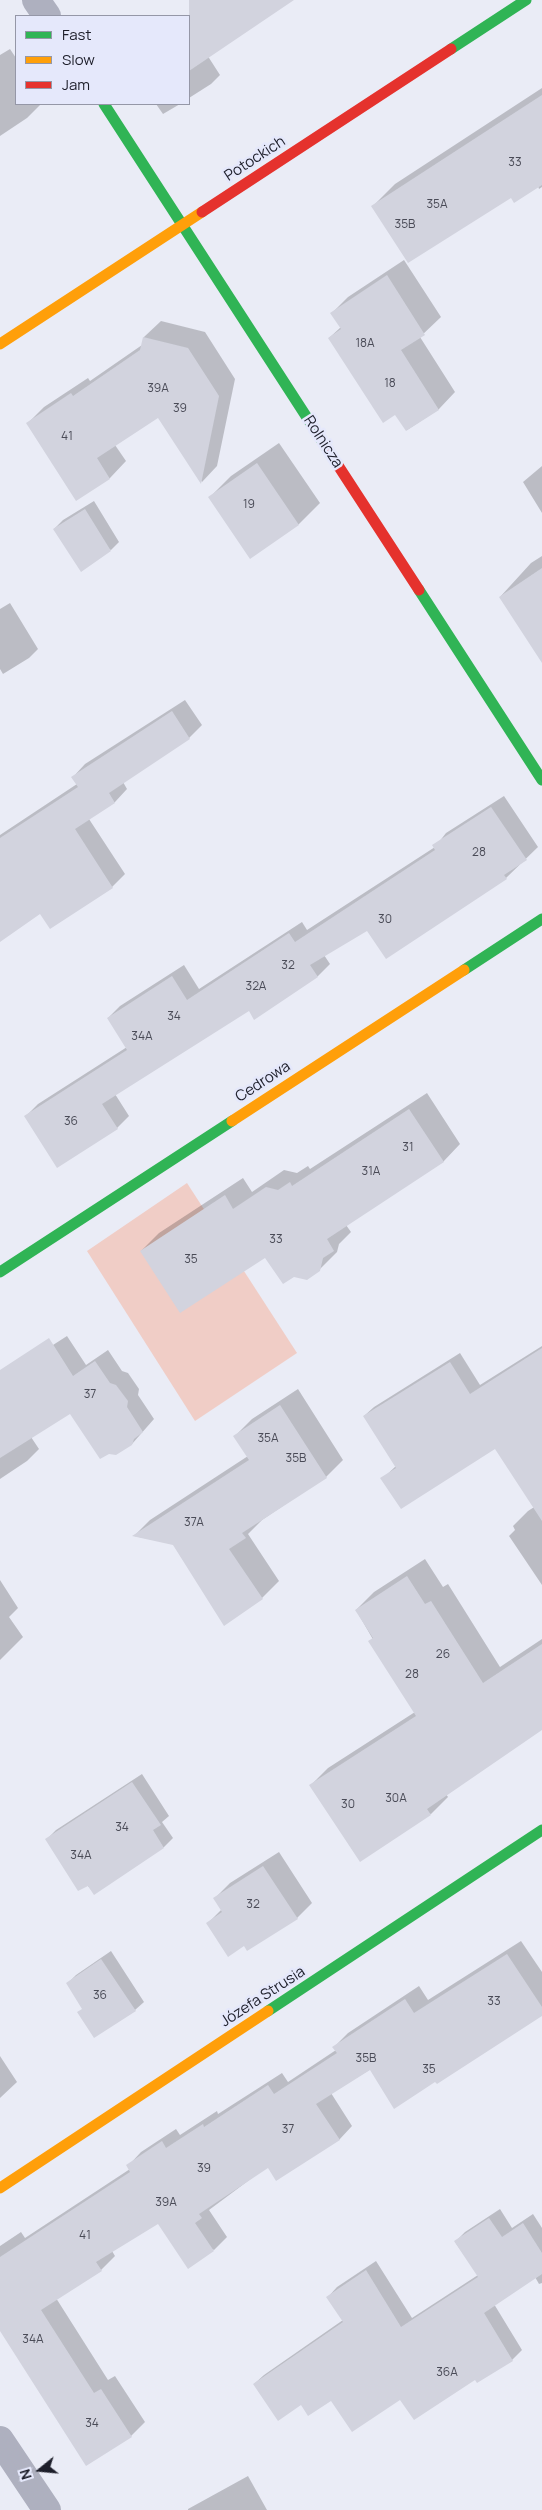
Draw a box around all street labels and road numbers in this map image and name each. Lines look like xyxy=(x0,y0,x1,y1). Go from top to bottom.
street label: Potockich xyxy=(221,133,289,185)
street label: Rolnicza xyxy=(300,413,346,471)
street label: Cedrowa xyxy=(232,1058,294,1106)
street label: Józefa Strusia xyxy=(217,1963,309,2031)

